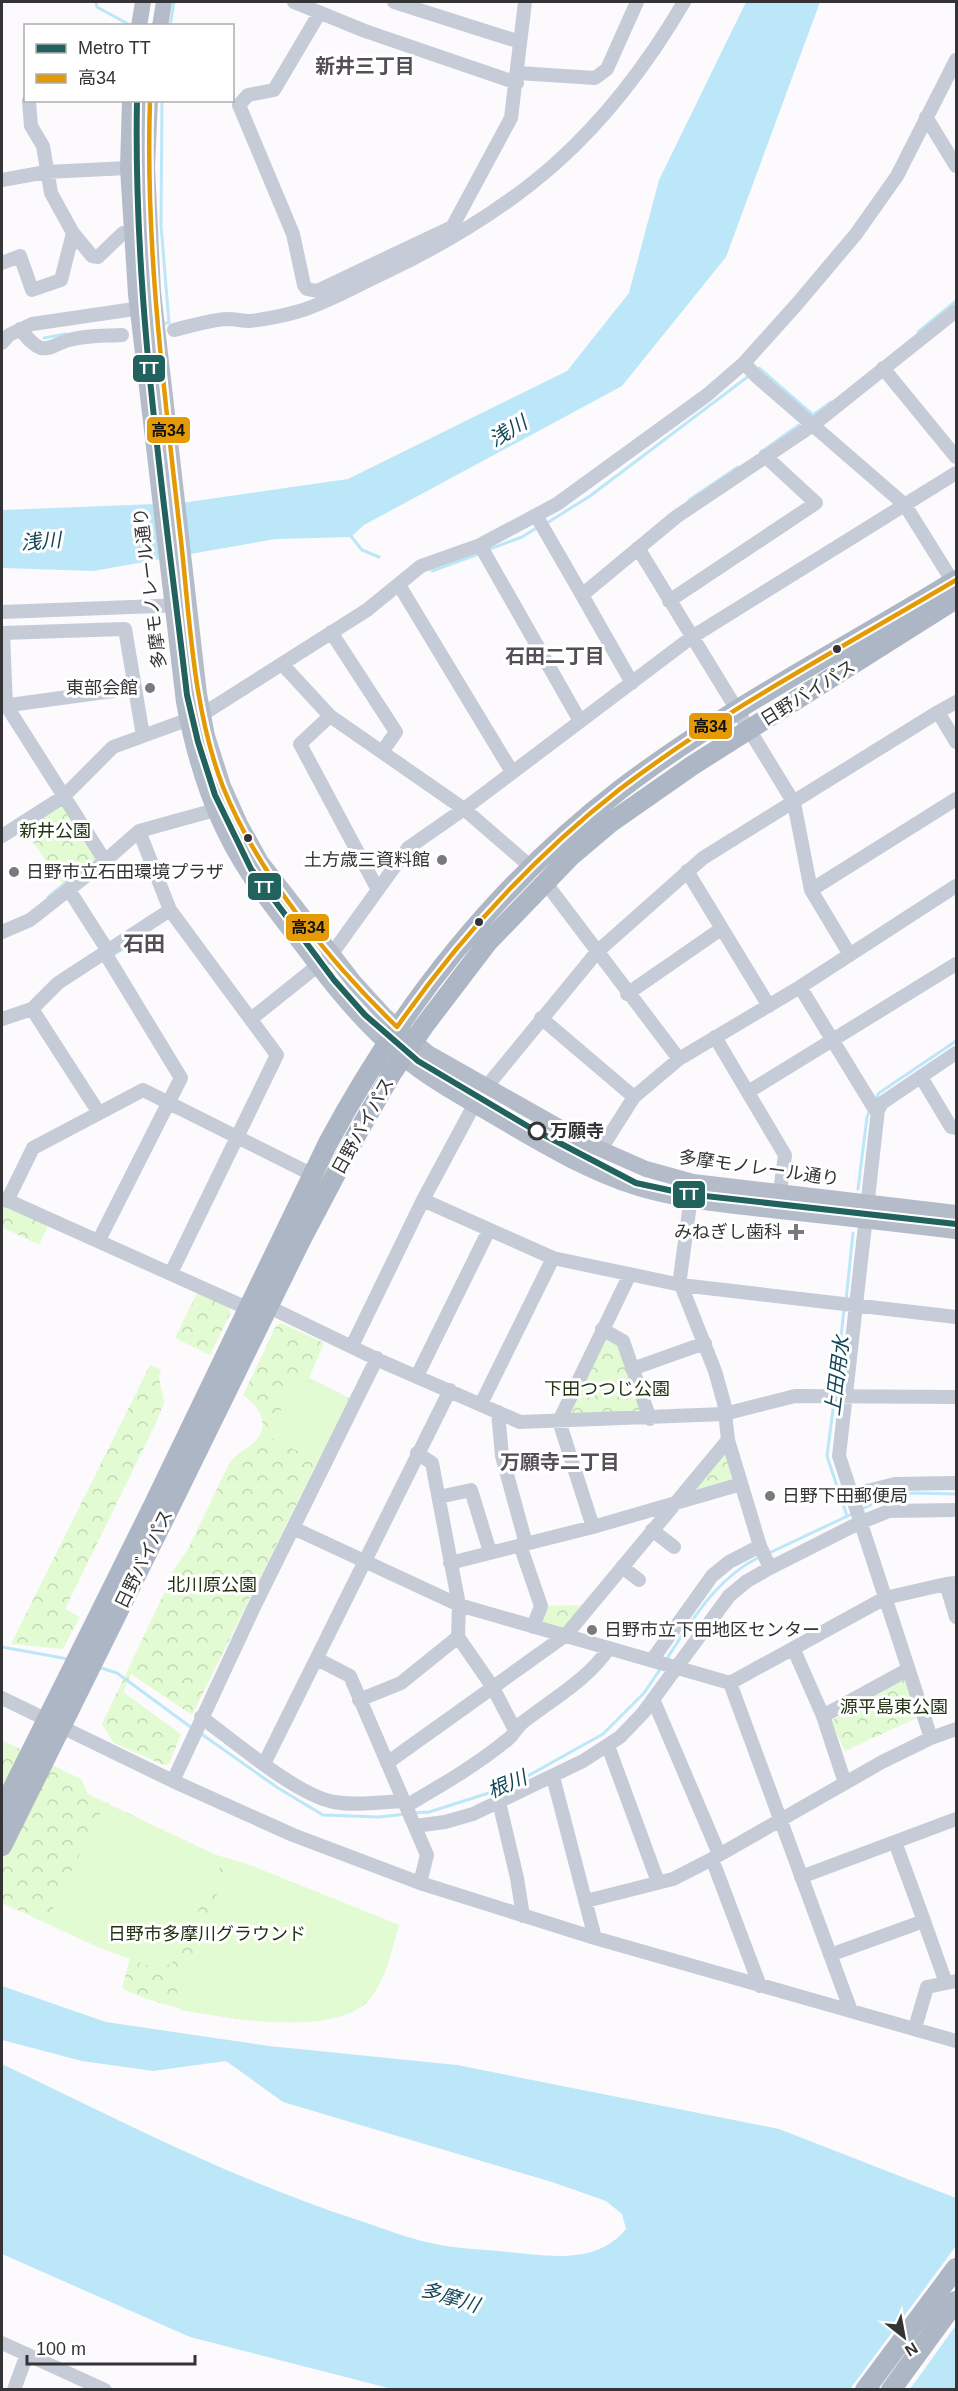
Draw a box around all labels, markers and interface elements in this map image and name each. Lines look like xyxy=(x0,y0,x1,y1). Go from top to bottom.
legend xyxy=(24,24,234,102)
text: Metro TT xyxy=(78,38,151,58)
district label: 新井三丁目 xyxy=(315,55,415,77)
text: 高34 xyxy=(78,68,116,88)
line badge: TT xyxy=(132,354,166,383)
text: TT xyxy=(139,360,159,377)
water label: 浅川 xyxy=(485,410,533,451)
line badge: 高34 xyxy=(146,416,191,444)
text: 高34 xyxy=(151,422,185,439)
street label: 多摩モノレール通り xyxy=(130,506,170,670)
water label: 浅川 xyxy=(20,528,64,553)
unlabelled marker xyxy=(831,643,843,655)
district label: 石田二丁目 xyxy=(505,645,605,667)
street label: 日野バイパス xyxy=(757,656,859,730)
place label: 東部会館 xyxy=(66,678,138,698)
marker: 東部会館 xyxy=(143,681,157,695)
line badge: 高34 xyxy=(688,712,733,740)
text: 高34 xyxy=(693,718,727,735)
park label: 新井公園 xyxy=(19,821,91,841)
unlabelled marker xyxy=(242,832,254,844)
place label: 土方歳三資料館 xyxy=(304,850,430,870)
marker: 土方歳三資料館 xyxy=(435,853,449,867)
place label: 日野市立石田環境プラザ xyxy=(26,862,224,882)
marker: 日野市立石田環境プラザ xyxy=(7,865,21,879)
line badge: TT xyxy=(247,872,282,901)
text: TT xyxy=(254,879,274,896)
line badge: 高34 xyxy=(285,913,330,942)
unlabelled marker xyxy=(473,916,485,928)
text: 高34 xyxy=(291,919,325,936)
district label: 石田 xyxy=(123,932,165,955)
street label: 日野バイパス xyxy=(328,1074,398,1178)
place label: 万願寺 xyxy=(550,1121,604,1141)
marker: 万願寺 xyxy=(528,1122,546,1140)
street label: 多摩モノレール通り xyxy=(677,1147,841,1189)
line badge: TT xyxy=(672,1180,706,1209)
text: TT xyxy=(679,1186,699,1203)
place label: みねぎし歯科 xyxy=(674,1222,782,1242)
marker: みねぎし歯科 xyxy=(787,1223,805,1241)
water label: 上田用水 xyxy=(821,1333,853,1417)
park label: 下田つつじ公園 xyxy=(544,1379,670,1399)
district label: 万願寺二丁目 xyxy=(500,1451,620,1473)
place label: 日野下田郵便局 xyxy=(782,1486,908,1506)
marker: 日野下田郵便局 xyxy=(763,1489,777,1503)
street label: 日野バイパス xyxy=(111,1506,177,1612)
park label: 北川原公園 xyxy=(167,1575,257,1595)
place label: 日野市立下田地区センター xyxy=(604,1620,820,1640)
marker: 日野市立下田地区センター xyxy=(585,1623,599,1637)
park label: 源平島東公園 xyxy=(840,1697,948,1717)
water label: 根川 xyxy=(484,1765,532,1802)
park label: 日野市多摩川グラウンド xyxy=(108,1924,306,1944)
water label: 多摩川 xyxy=(418,2278,484,2317)
north arrow xyxy=(874,2307,934,2367)
scale bar xyxy=(27,2328,195,2366)
text: 100 m xyxy=(36,2339,86,2359)
text: N xyxy=(902,2339,921,2360)

